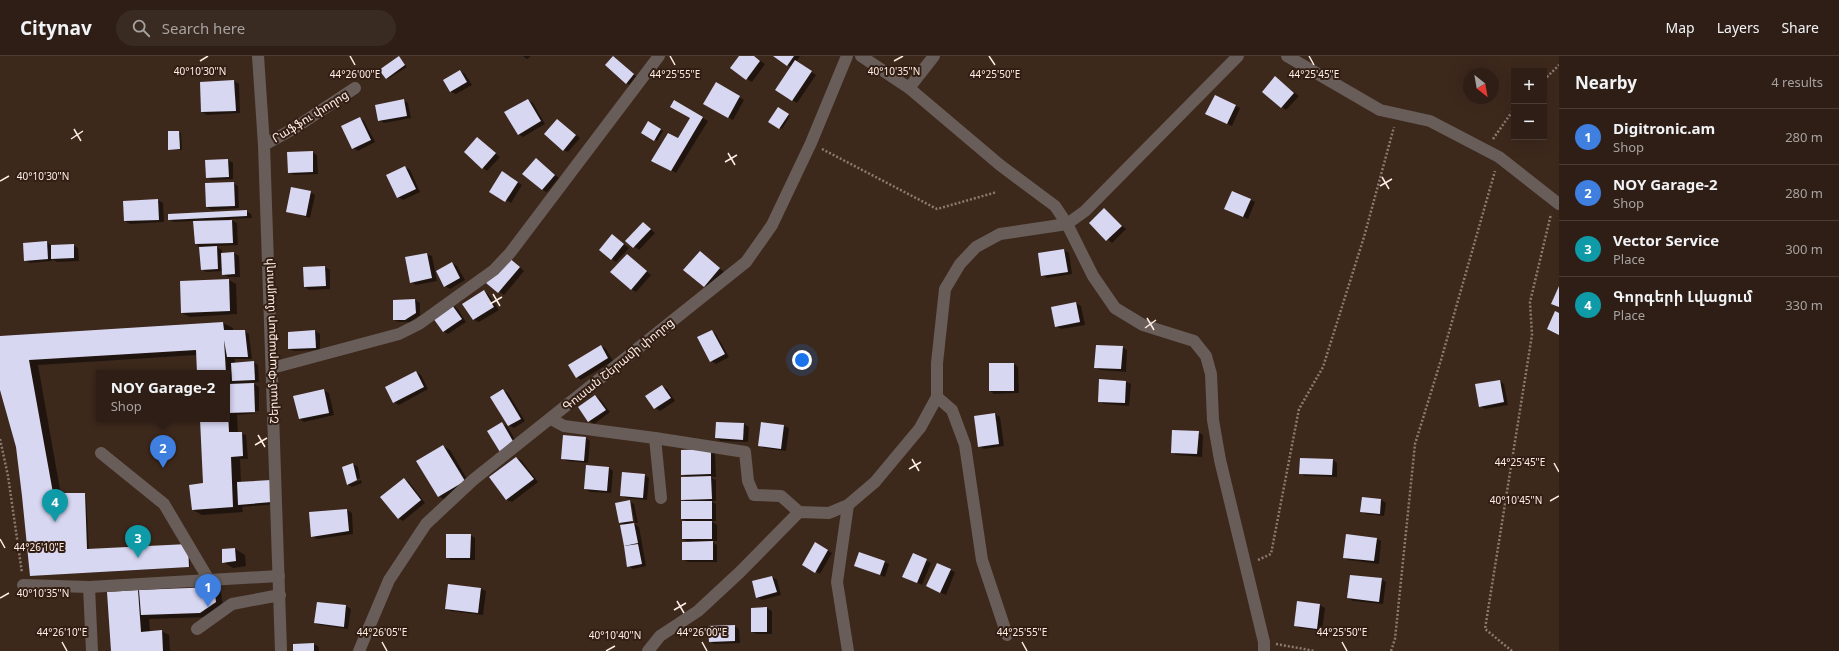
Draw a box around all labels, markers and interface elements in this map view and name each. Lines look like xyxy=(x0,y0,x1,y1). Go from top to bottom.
search box xyxy=(116,10,396,46)
text: Citynav xyxy=(20,15,92,41)
icon: search xyxy=(130,17,152,39)
text: Search here xyxy=(162,18,245,38)
text: Map xyxy=(1666,18,1695,37)
text: Layers xyxy=(1717,18,1759,37)
text: Share xyxy=(1781,18,1819,37)
text: 40°10'30"N xyxy=(174,64,226,78)
text: 40°10'35"N xyxy=(868,64,920,78)
text: 44°26'00"E xyxy=(330,67,380,81)
text: 44°25'55"E xyxy=(650,67,700,81)
text: 44°25'50"E xyxy=(970,67,1020,81)
text: 44°25'45"E xyxy=(1289,67,1339,81)
north arrow xyxy=(1463,68,1499,104)
map controls xyxy=(1511,68,1547,140)
button: + xyxy=(1511,68,1547,104)
text: Nearby xyxy=(1575,71,1637,94)
text: 4 results xyxy=(1771,73,1823,91)
street label: Րաֆֆու փողոց xyxy=(268,86,352,146)
button: − xyxy=(1511,104,1547,140)
text: Digitronic.am xyxy=(1613,118,1715,138)
text: 1 xyxy=(1584,128,1592,146)
text: 280 m xyxy=(1785,128,1823,146)
text: Shop xyxy=(1613,138,1644,156)
text: 40°10'30"N xyxy=(17,169,69,183)
text: NOY Garage-2 xyxy=(1613,174,1718,194)
text: 2 xyxy=(1584,184,1592,202)
text: 280 m xyxy=(1785,184,1823,202)
text: Shop xyxy=(1613,194,1644,212)
text: Vector Service xyxy=(1613,230,1719,250)
text: 3 xyxy=(1584,240,1592,258)
text: 300 m xyxy=(1785,240,1823,258)
text: Place xyxy=(1613,250,1645,268)
street label: Շերամ-Փարաքար մայրուղի xyxy=(260,258,282,424)
text: Գորգերի Լվացում xyxy=(1613,286,1752,306)
text: 4 xyxy=(1584,296,1592,314)
text: 330 m xyxy=(1785,296,1823,314)
text: Place xyxy=(1613,306,1645,324)
street label: Գուսան Շերամի փողոց xyxy=(559,314,677,414)
your location xyxy=(792,350,812,370)
popup xyxy=(96,370,230,422)
text: NOY Garage-2 xyxy=(111,377,215,397)
text: Shop xyxy=(111,397,142,415)
pin: 2 xyxy=(150,435,176,468)
text: 44°25'45"E xyxy=(1495,455,1545,469)
pin: 4 xyxy=(42,489,68,522)
text: 40°10'45"N xyxy=(1490,493,1542,507)
pin: 3 xyxy=(125,525,151,558)
text: 44°26'10"E xyxy=(14,540,64,554)
pin: 1 xyxy=(195,574,221,607)
text: 40°10'35"N xyxy=(17,586,69,600)
text: 44°26'10"E xyxy=(37,625,87,639)
text: 44°26'05"E xyxy=(357,625,407,639)
text: 44°26'00"E xyxy=(677,625,727,639)
text: 44°25'55"E xyxy=(997,625,1047,639)
text: 44°25'50"E xyxy=(1317,625,1367,639)
text: 40°10'40"N xyxy=(589,628,641,642)

